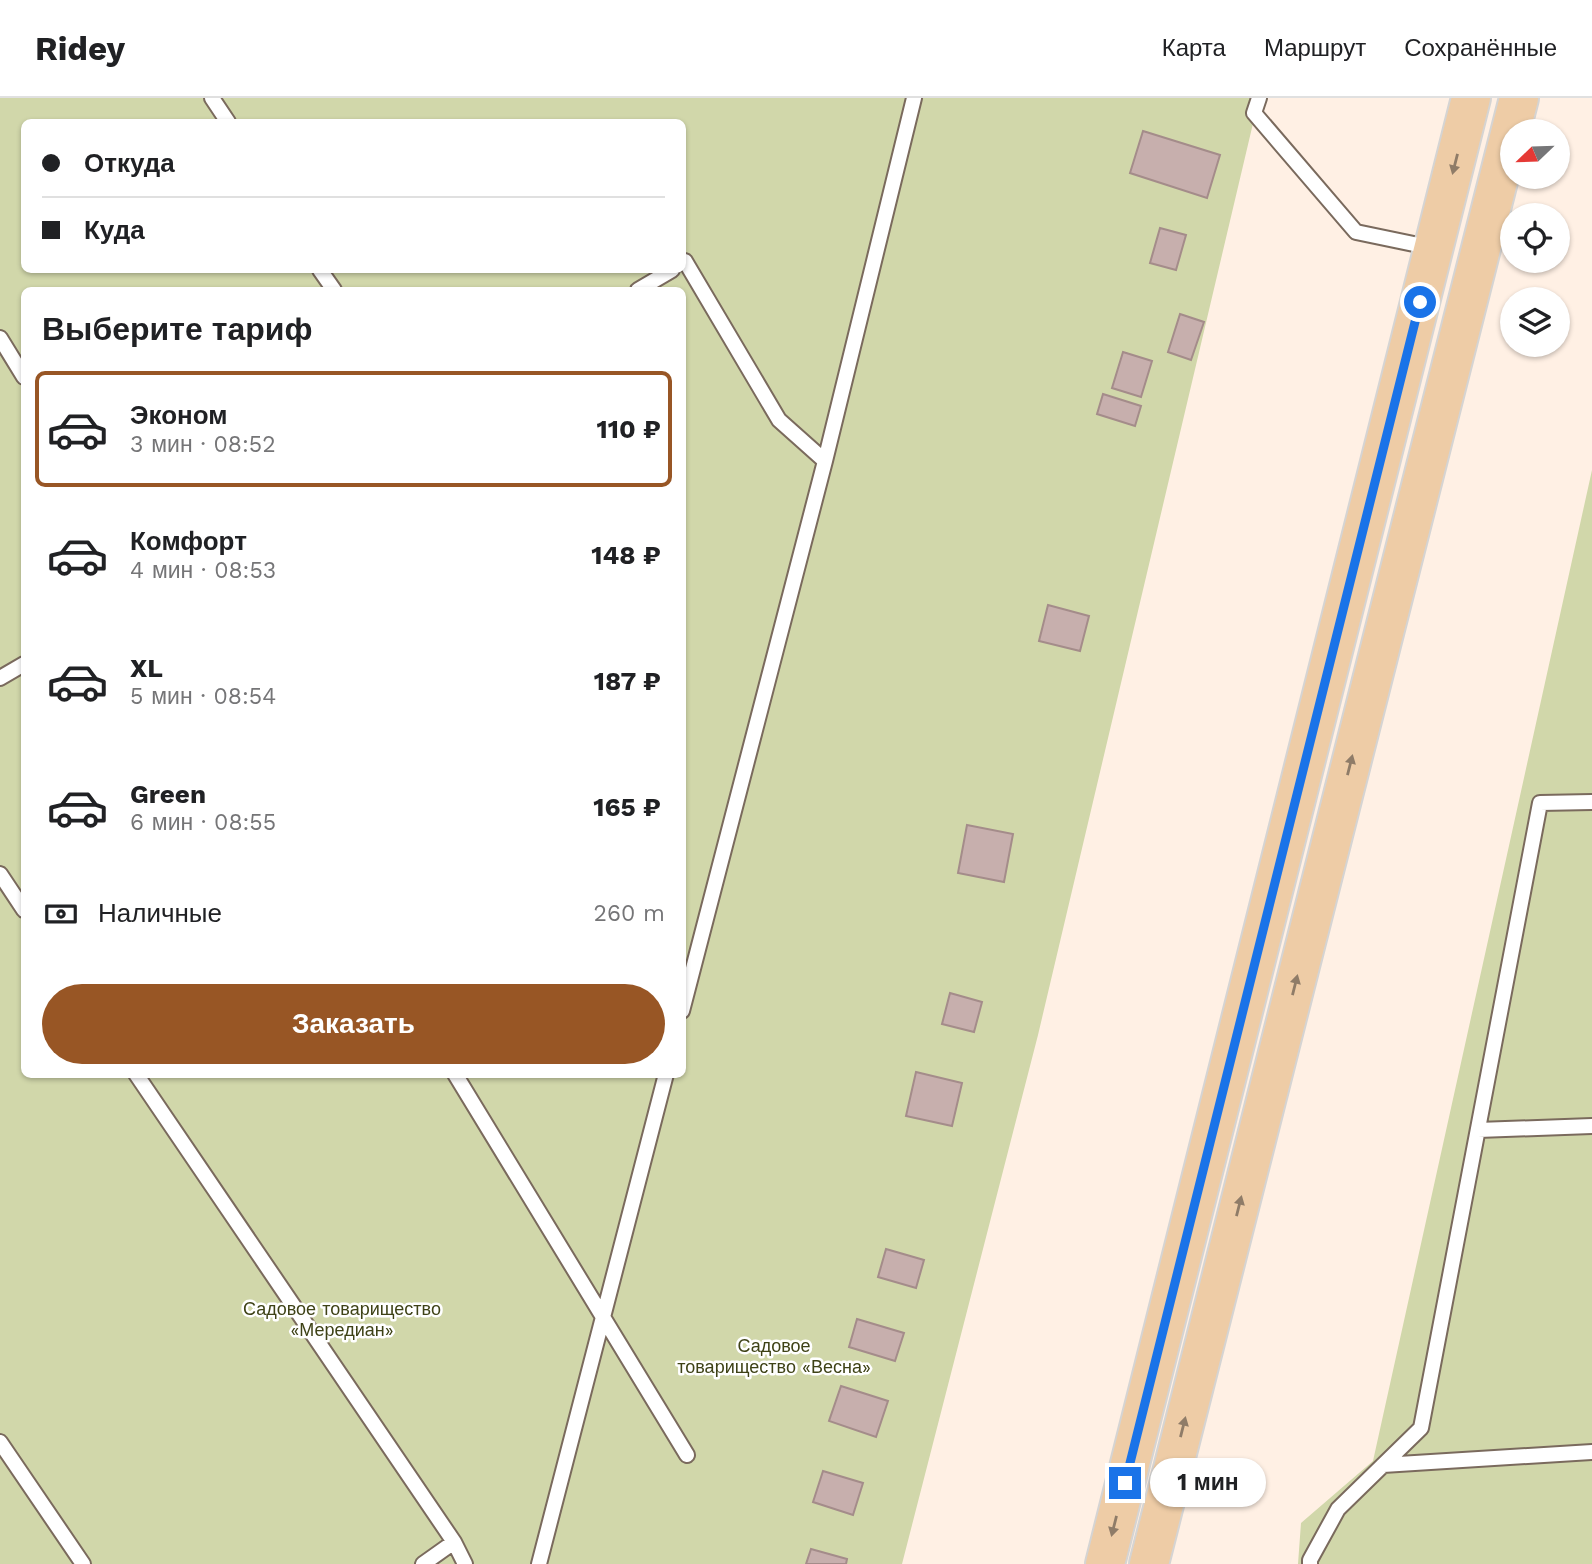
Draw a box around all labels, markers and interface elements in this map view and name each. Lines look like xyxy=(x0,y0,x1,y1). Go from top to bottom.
text: Ridey xyxy=(35,29,125,68)
text: Карта xyxy=(1162,34,1226,62)
text: Маршрут xyxy=(1264,34,1366,62)
text: Сохранённые xyxy=(1404,34,1557,62)
north arrow xyxy=(1500,119,1570,189)
map controls xyxy=(1500,119,1570,357)
text: Откуда xyxy=(84,148,175,178)
one-way arrow xyxy=(1449,153,1460,175)
button: locate xyxy=(1500,203,1570,273)
text: Куда xyxy=(84,215,145,245)
route start xyxy=(1404,286,1436,318)
button: layers xyxy=(1500,287,1570,357)
text: Выберите тариф xyxy=(42,310,313,348)
icon: car xyxy=(46,398,109,461)
text: Эконом xyxy=(130,400,228,430)
text: 110 ₽ xyxy=(597,414,661,444)
text: 3 мин · 08:52 xyxy=(130,431,276,458)
icon: car xyxy=(46,524,109,587)
text: Комфорт xyxy=(130,526,247,556)
text: 148 ₽ xyxy=(591,540,661,570)
text: 4 мин · 08:53 xyxy=(130,557,276,584)
icon: car xyxy=(46,650,109,713)
text: XL xyxy=(130,653,163,683)
text: 187 ₽ xyxy=(594,666,661,696)
text: 5 мин · 08:54 xyxy=(130,683,276,710)
one-way arrow xyxy=(1345,754,1356,776)
icon: car xyxy=(46,776,109,839)
text: Green xyxy=(130,779,206,809)
text: 165 ₽ xyxy=(593,792,661,822)
text: 6 мин · 08:55 xyxy=(130,809,276,836)
icon: cash xyxy=(42,895,80,933)
text: Наличные xyxy=(98,898,222,928)
text: 260 m xyxy=(594,900,665,927)
one-way arrow xyxy=(1290,974,1301,996)
button: Заказать xyxy=(42,984,665,1064)
one-way arrow xyxy=(1234,1195,1245,1217)
park label: Садовое товарищество «Мередиан» xyxy=(243,1298,441,1340)
park label: Садовое товарищество «Весна» xyxy=(677,1335,871,1377)
one-way arrow xyxy=(1178,1415,1189,1437)
callout: 1 мин xyxy=(1150,1458,1265,1508)
route end xyxy=(1109,1467,1141,1499)
text: 1 мин xyxy=(1177,1469,1239,1496)
one-way arrow xyxy=(1108,1515,1119,1537)

